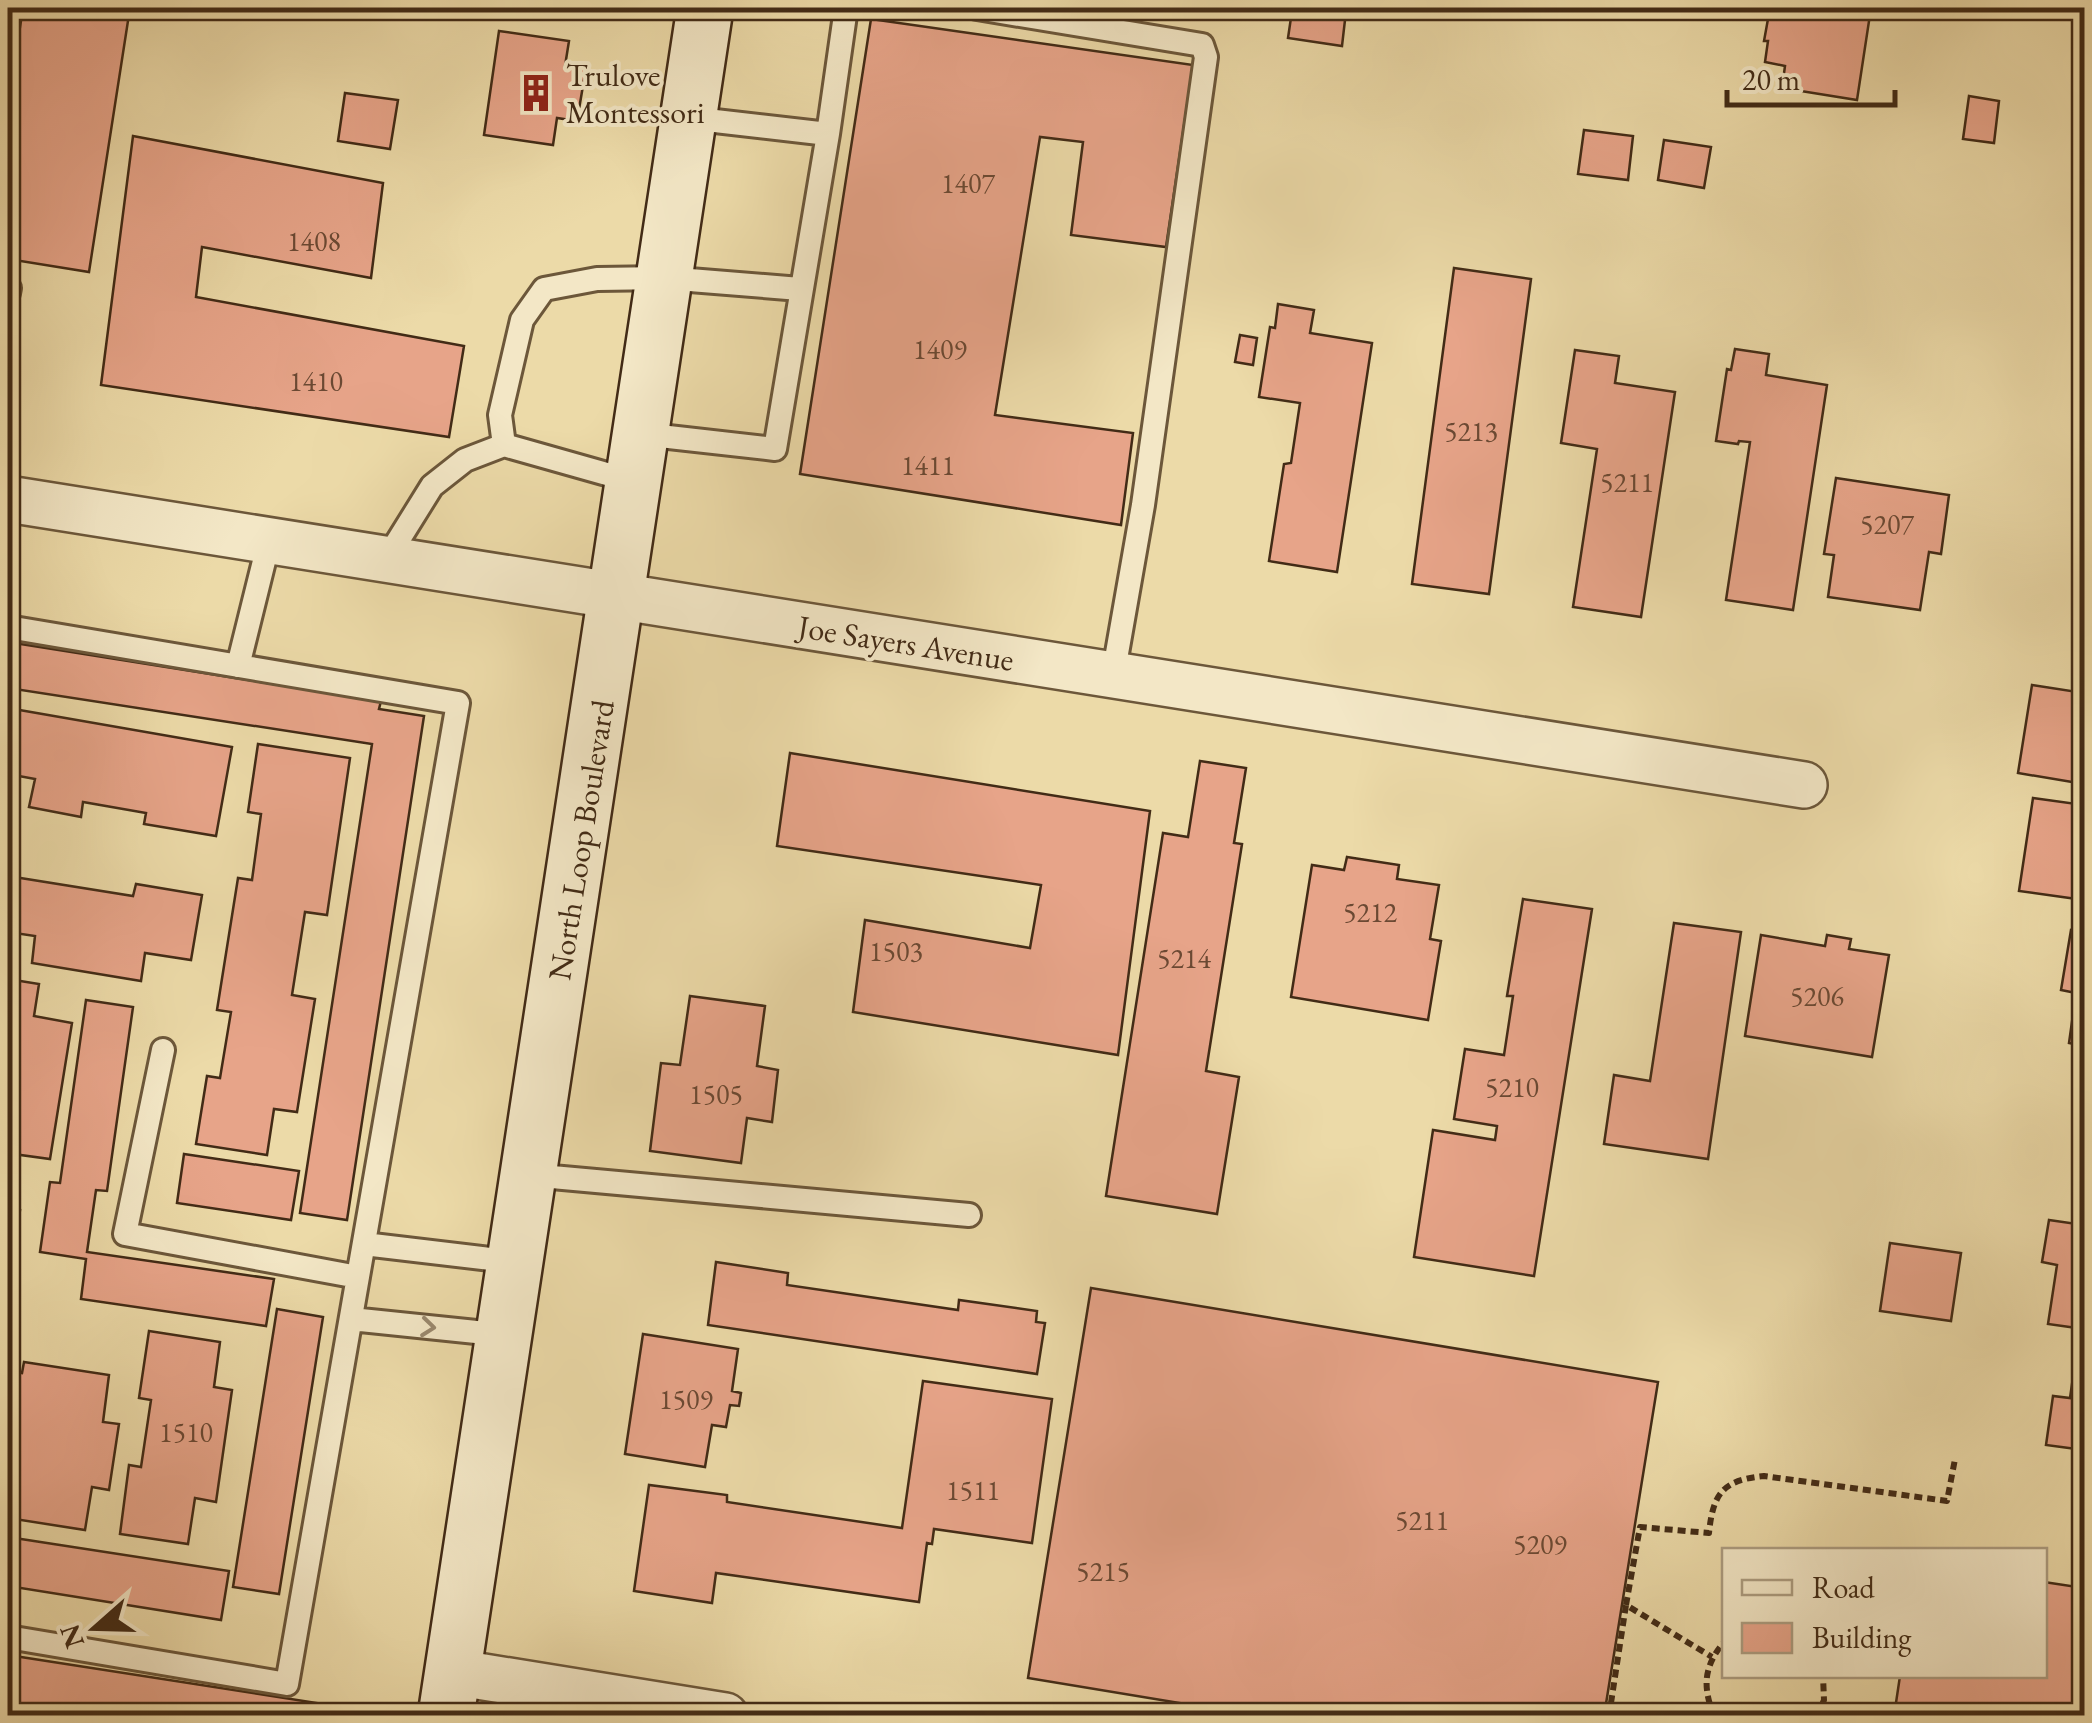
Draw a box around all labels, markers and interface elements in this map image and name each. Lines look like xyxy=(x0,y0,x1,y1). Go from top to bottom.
scale bar xyxy=(1727,45,1894,107)
place label: Trulove Montessori xyxy=(566,54,705,133)
text: 20 m xyxy=(1742,60,1800,99)
building icon: Trulove Montessori xyxy=(515,72,557,114)
house number: 1407 xyxy=(941,165,995,201)
house number: 1408 xyxy=(287,223,341,259)
house number: 1409 xyxy=(913,331,967,367)
house number: 1410 xyxy=(289,363,343,399)
house number: 5213 xyxy=(1444,413,1498,449)
house number: 1411 xyxy=(901,447,955,483)
house number: 5211 xyxy=(1600,464,1654,500)
house number: 5207 xyxy=(1860,506,1914,542)
street label: Joe Sayers Avenue xyxy=(792,605,1017,681)
street label: North Loop Boulevard xyxy=(538,696,624,983)
house number: 5212 xyxy=(1343,894,1397,930)
house number: 1503 xyxy=(869,933,923,969)
house number: 5214 xyxy=(1157,940,1211,976)
house number: 5206 xyxy=(1790,978,1844,1014)
house number: 5210 xyxy=(1485,1069,1539,1105)
house number: 1505 xyxy=(689,1076,743,1112)
one-way arrow xyxy=(420,1316,436,1337)
house number: 1509 xyxy=(659,1381,713,1417)
house number: 1510 xyxy=(159,1414,213,1450)
house number: 1511 xyxy=(946,1472,1000,1508)
house number: 5211 xyxy=(1395,1502,1449,1538)
house number: 5209 xyxy=(1513,1526,1567,1562)
legend xyxy=(1722,1548,2047,1678)
house number: 5215 xyxy=(1076,1553,1130,1589)
text: Road xyxy=(1812,1568,1876,1607)
north arrow xyxy=(45,1578,145,1678)
text: Building xyxy=(1812,1618,1912,1657)
text: N xyxy=(51,1619,92,1653)

